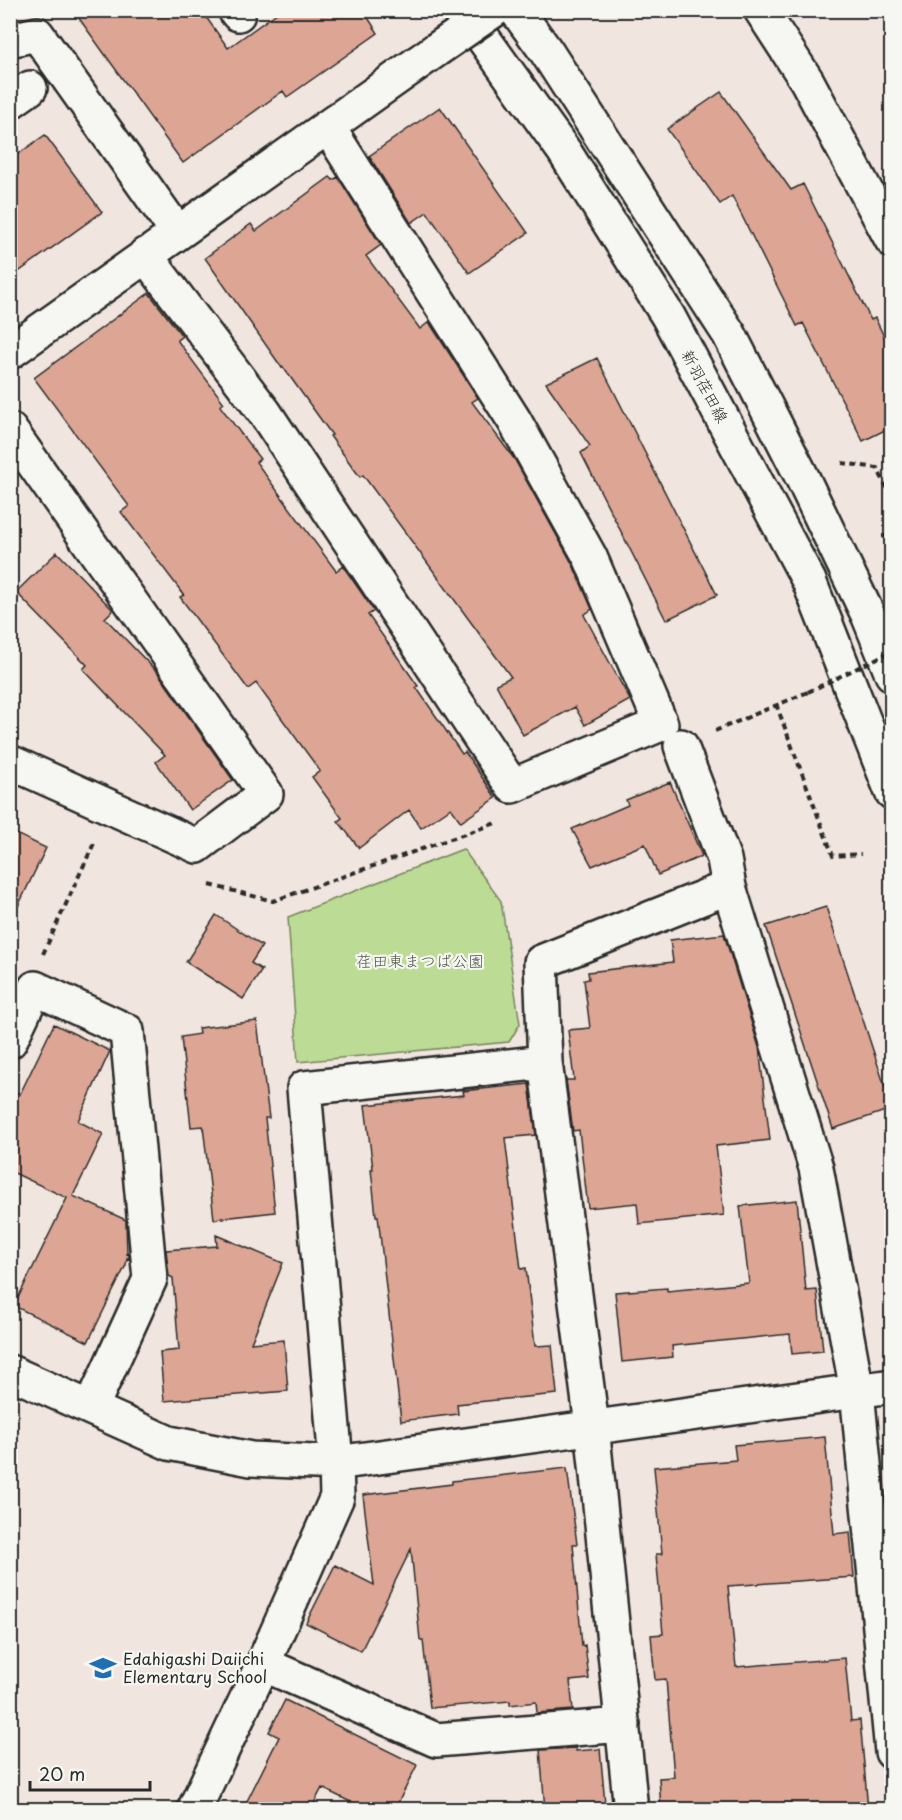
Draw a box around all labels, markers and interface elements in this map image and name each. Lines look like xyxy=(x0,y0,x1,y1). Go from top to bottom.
street label: 新羽荏田線 xyxy=(677,345,735,426)
park label: 荏田東まつば公園 xyxy=(356,948,484,972)
place label: Edahigashi Daiichi Elementary School xyxy=(123,1646,267,1688)
school or university icon: Edahigashi Daiichi Elementary School xyxy=(88,1653,118,1683)
scale bar xyxy=(30,1754,150,1792)
text: 20 m xyxy=(39,1760,85,1787)

